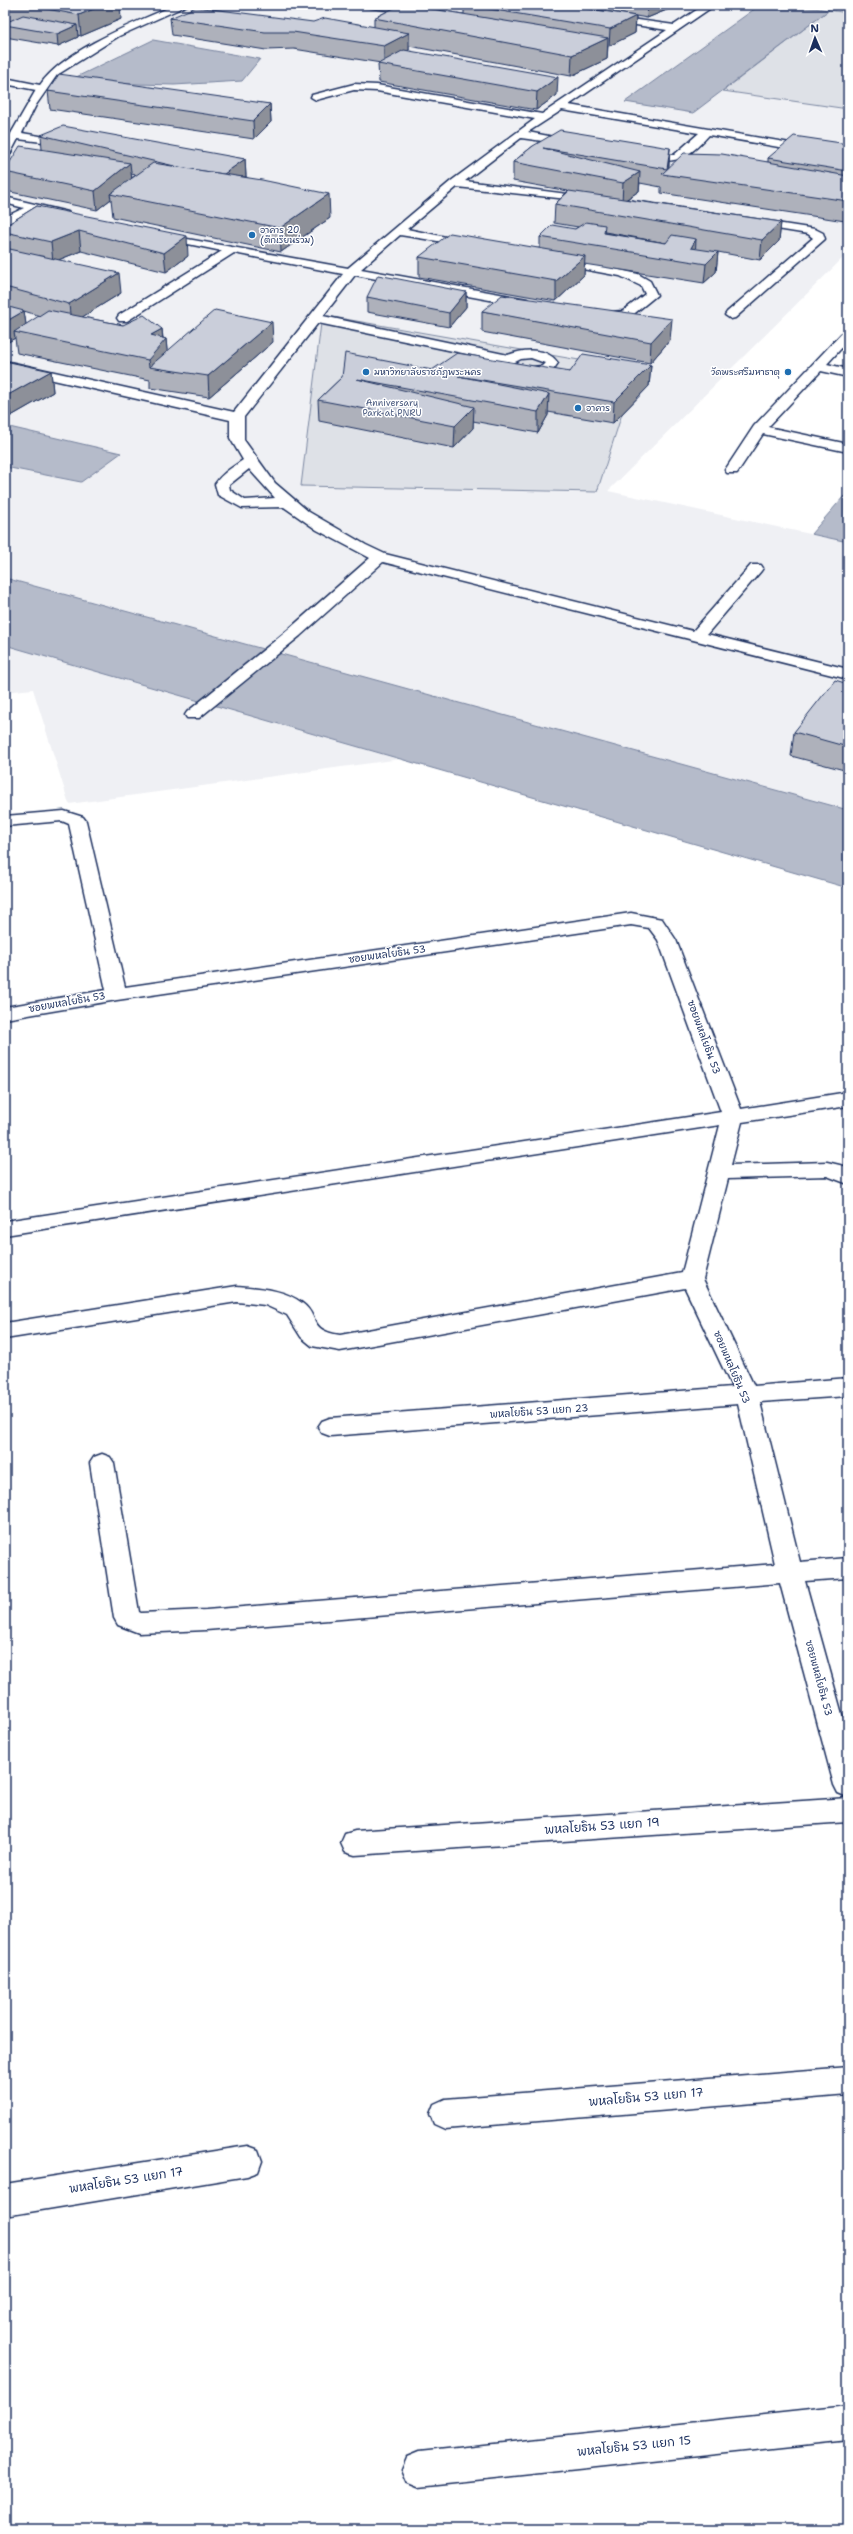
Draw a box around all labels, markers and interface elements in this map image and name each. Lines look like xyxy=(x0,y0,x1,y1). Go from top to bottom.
north arrow xyxy=(795,18,835,58)
text: N xyxy=(810,21,820,36)
place label: อาคาร 20 (ตึกเรียนร่วม) xyxy=(260,224,314,246)
marker: อาคาร 20 (ตึกเรียนร่วม) xyxy=(247,230,257,240)
place label: มหาวิทยาลัยราชภัฏพระนคร xyxy=(374,366,481,378)
place label: วัดพระศรีมหาธาตุ xyxy=(711,366,780,379)
marker: มหาวิทยาลัยราชภัฏพระนคร xyxy=(361,367,371,377)
marker: วัดพระศรีมหาธาตุ xyxy=(783,367,793,377)
park label: Anniversary Park at PNRU xyxy=(362,397,422,419)
place label: อาคาร xyxy=(586,402,610,414)
marker: อาคาร xyxy=(573,403,583,413)
street label: ซอยพหลโยธิน 53 xyxy=(347,942,427,966)
street label: ซอยพหลโยธิน 53 xyxy=(27,989,107,1015)
street label: ซอยพหลโยธิน 53 xyxy=(685,998,723,1076)
street label: ซอยพหลโยธิน 53 xyxy=(711,1329,753,1405)
street label: พหลโยธิน 53 แยก 23 xyxy=(489,1401,589,1421)
street label: ซอยพหลโยธิน 53 xyxy=(803,1639,835,1717)
street label: พหลโยธิน 53 แยก 19 xyxy=(544,1814,660,1838)
street label: พหลโยธิน 53 แยก 17 xyxy=(588,2084,704,2110)
street label: พหลโยธิน 53 แยก 17 xyxy=(68,2163,184,2197)
street label: พหลโยธิน 53 แยก 15 xyxy=(576,2432,692,2460)

